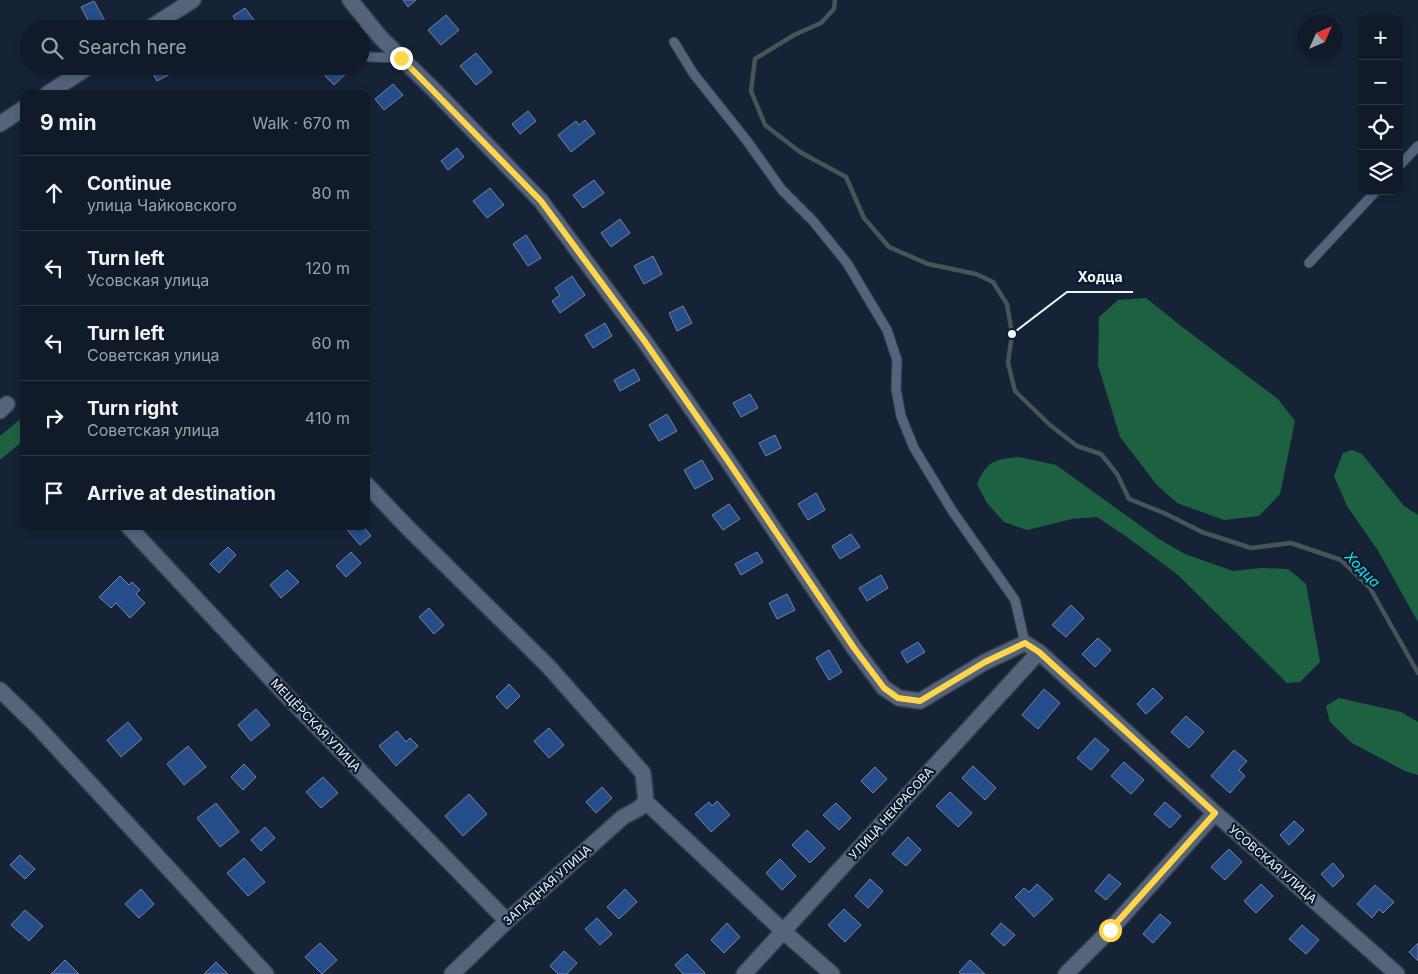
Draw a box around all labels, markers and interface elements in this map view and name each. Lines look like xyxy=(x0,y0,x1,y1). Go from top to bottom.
north arrow xyxy=(1298,15,1343,60)
map controls xyxy=(1358,15,1403,195)
button: + xyxy=(1358,15,1403,60)
search box xyxy=(20,20,370,75)
icon: search xyxy=(38,34,66,62)
text: Search here xyxy=(78,36,187,59)
route end xyxy=(390,47,413,70)
button: − xyxy=(1358,60,1403,105)
button: locate xyxy=(1358,105,1403,150)
text: 9 min xyxy=(40,110,97,135)
text: Walk · 670 m xyxy=(252,113,350,133)
button: layers xyxy=(1358,150,1403,195)
text: Continue xyxy=(87,172,172,195)
icon: ahead xyxy=(40,179,68,207)
text: 80 m xyxy=(311,183,350,203)
text: улица Чайковского xyxy=(87,195,237,215)
text: Turn left xyxy=(87,247,165,270)
icon: left xyxy=(40,254,68,282)
text: 120 m xyxy=(305,258,350,278)
callout: Ходца xyxy=(1067,263,1133,292)
text: Ходца xyxy=(1077,268,1123,285)
text: Усовская улица xyxy=(87,270,209,290)
text: Turn left xyxy=(87,322,165,345)
icon: left xyxy=(40,329,68,357)
text: 60 m xyxy=(311,333,350,353)
text: Советская улица xyxy=(87,345,219,365)
text: Turn right xyxy=(87,397,178,420)
icon: right xyxy=(40,404,68,432)
text: 410 m xyxy=(305,408,350,428)
text: Советская улица xyxy=(87,420,219,440)
icon: arrive xyxy=(40,479,68,507)
text: Arrive at destination xyxy=(87,482,276,505)
water label: Ходца xyxy=(1341,547,1385,591)
street label: МЕЩЁРСКАЯ УЛИЦА xyxy=(268,675,364,775)
street label: УЛИЦА НЕКРАСОВА xyxy=(846,764,936,862)
street label: УСОВСКАЯ УЛИЦА xyxy=(1226,822,1320,906)
street label: ЗАПАДНАЯ УЛИЦА xyxy=(500,841,594,929)
route start xyxy=(1099,919,1122,942)

